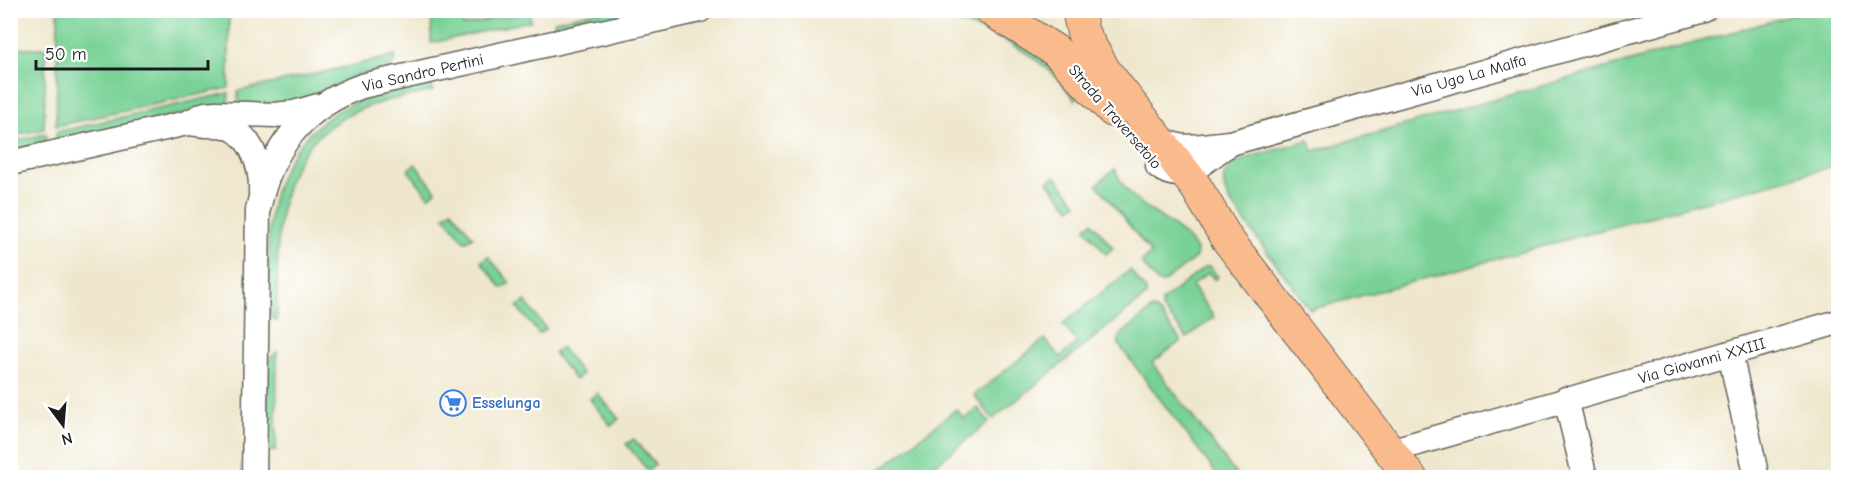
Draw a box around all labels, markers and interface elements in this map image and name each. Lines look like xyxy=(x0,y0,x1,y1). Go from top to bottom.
scale bar xyxy=(36,33,208,71)
text: 50 m xyxy=(45,44,87,65)
street label: Via Sandro Pertini xyxy=(361,50,485,96)
street label: Via Ugo La Malfa xyxy=(1410,51,1528,101)
street label: Strada Traversetolo xyxy=(1065,61,1165,173)
street label: Via Giovanni XXIII xyxy=(1636,334,1768,388)
supermarket icon: Esselunga xyxy=(438,388,468,418)
place label: Esselunga xyxy=(472,394,541,412)
north arrow xyxy=(33,395,93,455)
text: N xyxy=(59,428,74,449)

